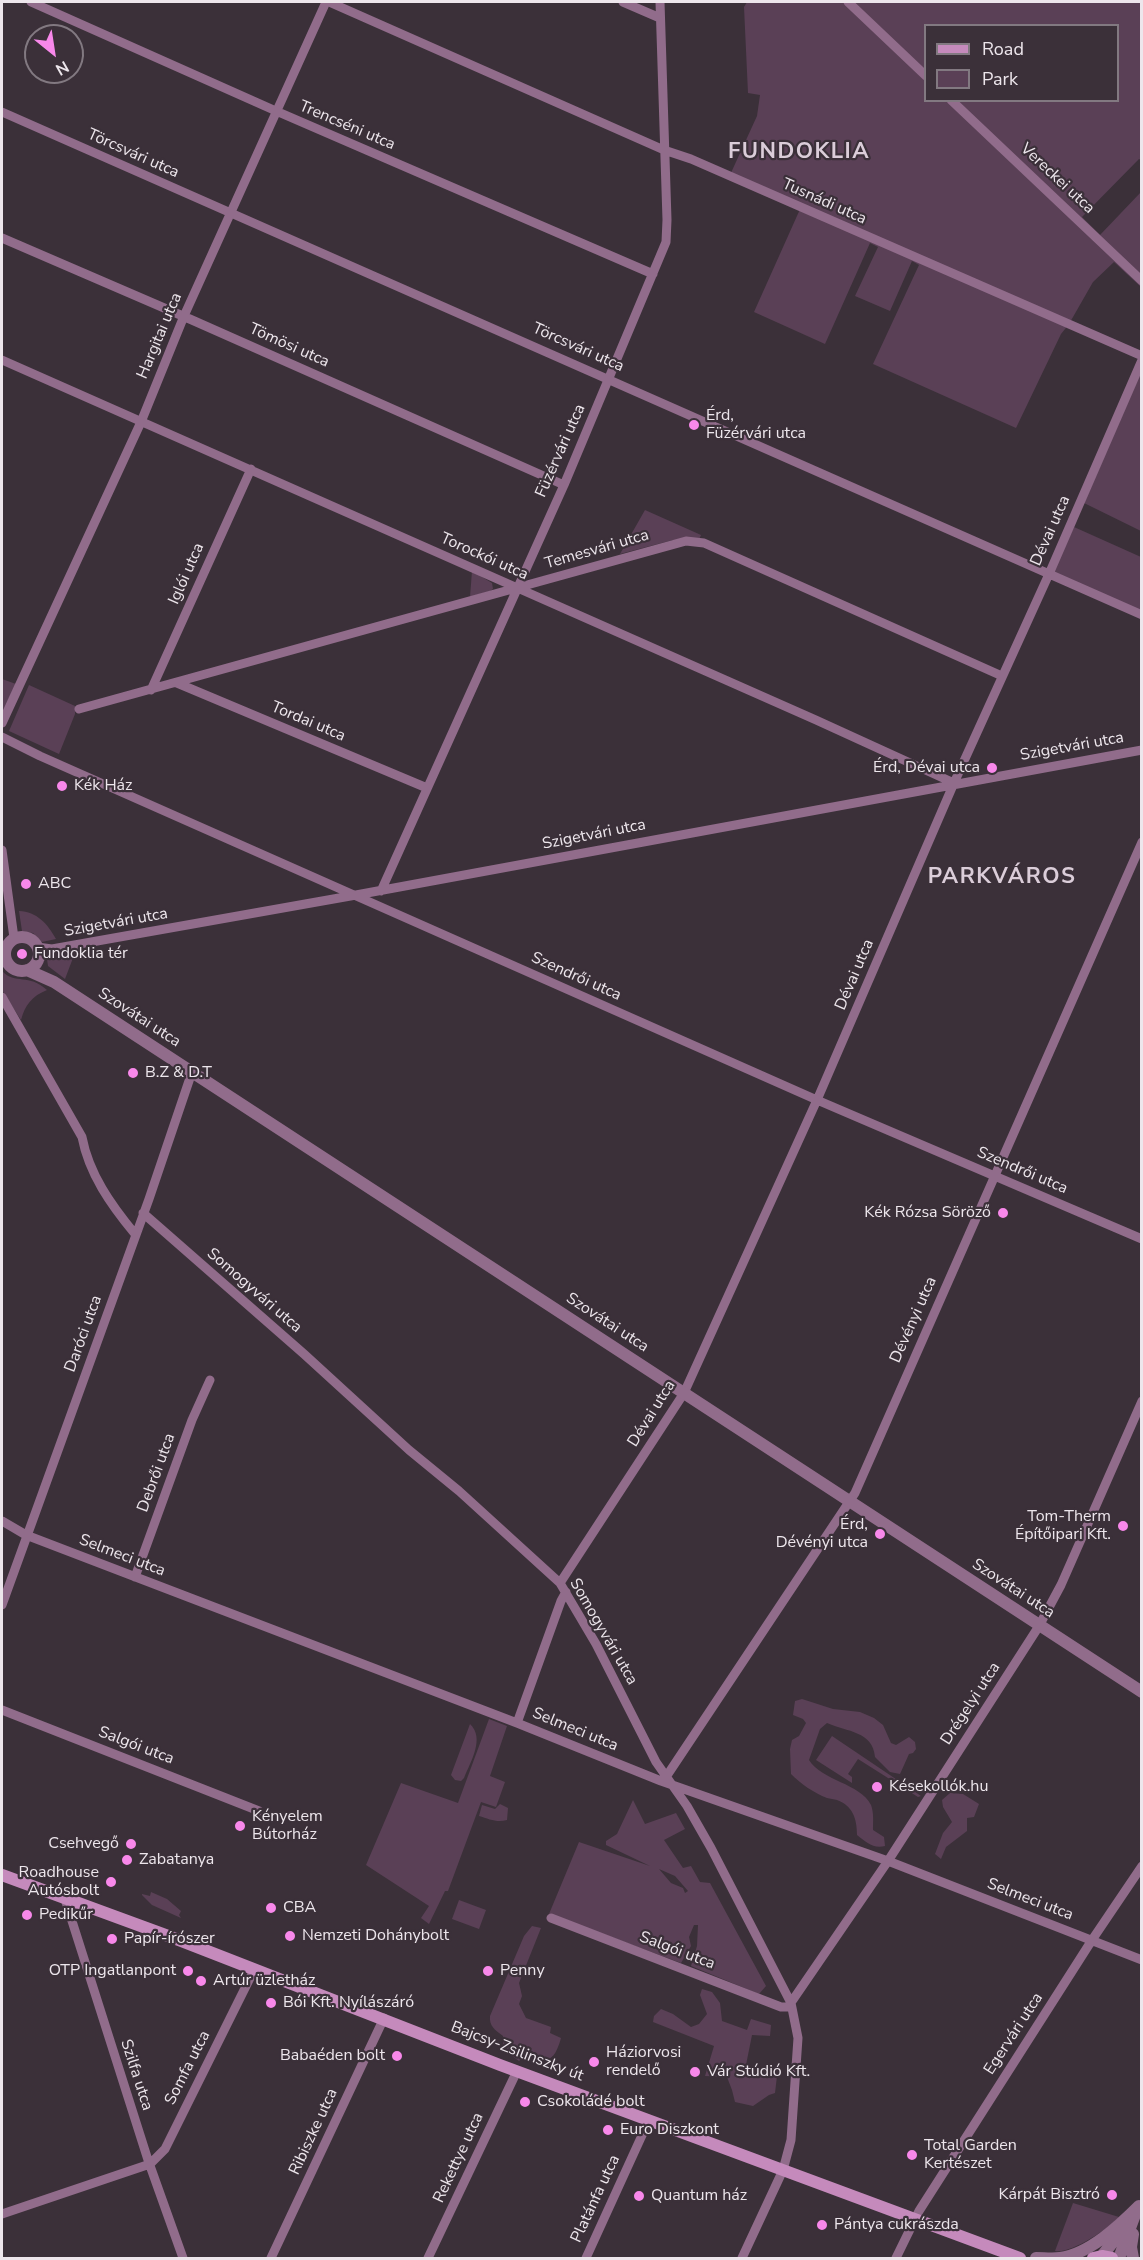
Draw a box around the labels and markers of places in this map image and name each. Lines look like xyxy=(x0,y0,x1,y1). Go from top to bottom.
place label: Érd, Füzérvári utca xyxy=(706,406,806,444)
marker: Érd, Füzérvári utca xyxy=(687,418,701,432)
place label: Érd, Dévai utca xyxy=(873,758,980,778)
marker: Érd, Dévai utca xyxy=(985,761,999,775)
place label: Kék Ház xyxy=(74,776,133,796)
marker: Kék Ház xyxy=(55,779,69,793)
place label: ABC xyxy=(38,874,71,894)
marker: ABC xyxy=(19,877,33,891)
place label: Fundoklia tér xyxy=(34,944,128,964)
marker: Fundoklia tér xyxy=(15,947,29,961)
place label: B.Z & D.T xyxy=(145,1063,212,1083)
marker: B.Z & D.T xyxy=(126,1066,140,1080)
place label: Kék Rózsa Söröző xyxy=(864,1203,991,1223)
marker: Kék Rózsa Söröző xyxy=(996,1206,1010,1220)
place label: Tom-Therm Építőipari Kft. xyxy=(1015,1507,1111,1545)
place label: Érd, Dévényi utca xyxy=(776,1515,868,1553)
marker: Tom-Therm Építőipari Kft. xyxy=(1116,1519,1130,1533)
marker: Érd, Dévényi utca xyxy=(873,1527,887,1541)
place label: Késekollók.hu xyxy=(889,1777,988,1797)
marker: Késekollók.hu xyxy=(870,1780,884,1794)
place label: Kényelem Bútorház xyxy=(252,1807,323,1845)
marker: Kényelem Bútorház xyxy=(233,1819,247,1833)
place label: Csehvegő xyxy=(48,1834,119,1854)
marker: Csehvegő xyxy=(124,1837,138,1851)
place label: Zabatanya xyxy=(139,1850,214,1870)
marker: Zabatanya xyxy=(120,1853,134,1867)
place label: Roadhouse Autósbolt xyxy=(19,1863,99,1901)
marker: Roadhouse Autósbolt xyxy=(104,1875,118,1889)
place label: CBA xyxy=(283,1898,316,1918)
marker: CBA xyxy=(264,1901,278,1915)
place label: Pedikűr xyxy=(39,1905,93,1925)
marker: Pedikűr xyxy=(20,1908,34,1922)
place label: Nemzeti Dohánybolt xyxy=(302,1926,449,1946)
place label: Papír-írószer xyxy=(124,1929,215,1949)
marker: Nemzeti Dohánybolt xyxy=(283,1929,297,1943)
marker: Papír-írószer xyxy=(105,1932,119,1946)
place label: OTP Ingatlanpont xyxy=(49,1961,176,1981)
place label: Penny xyxy=(500,1961,545,1981)
marker: OTP Ingatlanpont xyxy=(181,1964,195,1978)
marker: Penny xyxy=(481,1964,495,1978)
place label: Artúr üzletház xyxy=(213,1971,315,1991)
marker: Artúr üzletház xyxy=(194,1974,208,1988)
place label: Bói Kft. Nyílászáró xyxy=(283,1993,414,2013)
marker: Bói Kft. Nyílászáró xyxy=(264,1996,278,2010)
place label: Háziorvosi rendelő xyxy=(606,2043,681,2081)
place label: Babaéden bolt xyxy=(280,2046,385,2066)
marker: Babaéden bolt xyxy=(390,2049,404,2063)
marker: Háziorvosi rendelő xyxy=(587,2055,601,2069)
place label: Vár Stúdió Kft. xyxy=(707,2062,810,2082)
marker: Vár Stúdió Kft. xyxy=(688,2065,702,2079)
place label: Csokoládé bolt xyxy=(537,2092,644,2112)
marker: Csokoládé bolt xyxy=(518,2095,532,2109)
place label: Euro Diszkont xyxy=(620,2120,719,2140)
marker: Euro Diszkont xyxy=(601,2123,615,2137)
place label: Total Garden Kertészet xyxy=(924,2136,1017,2174)
marker: Total Garden Kertészet xyxy=(905,2148,919,2162)
place label: Kárpát Bisztró xyxy=(999,2185,1100,2205)
place label: Quantum ház xyxy=(651,2186,747,2206)
marker: Kárpát Bisztró xyxy=(1105,2188,1119,2202)
marker: Quantum ház xyxy=(632,2189,646,2203)
place label: Pántya cukrászda xyxy=(834,2215,959,2235)
marker: Pántya cukrászda xyxy=(815,2218,829,2232)

